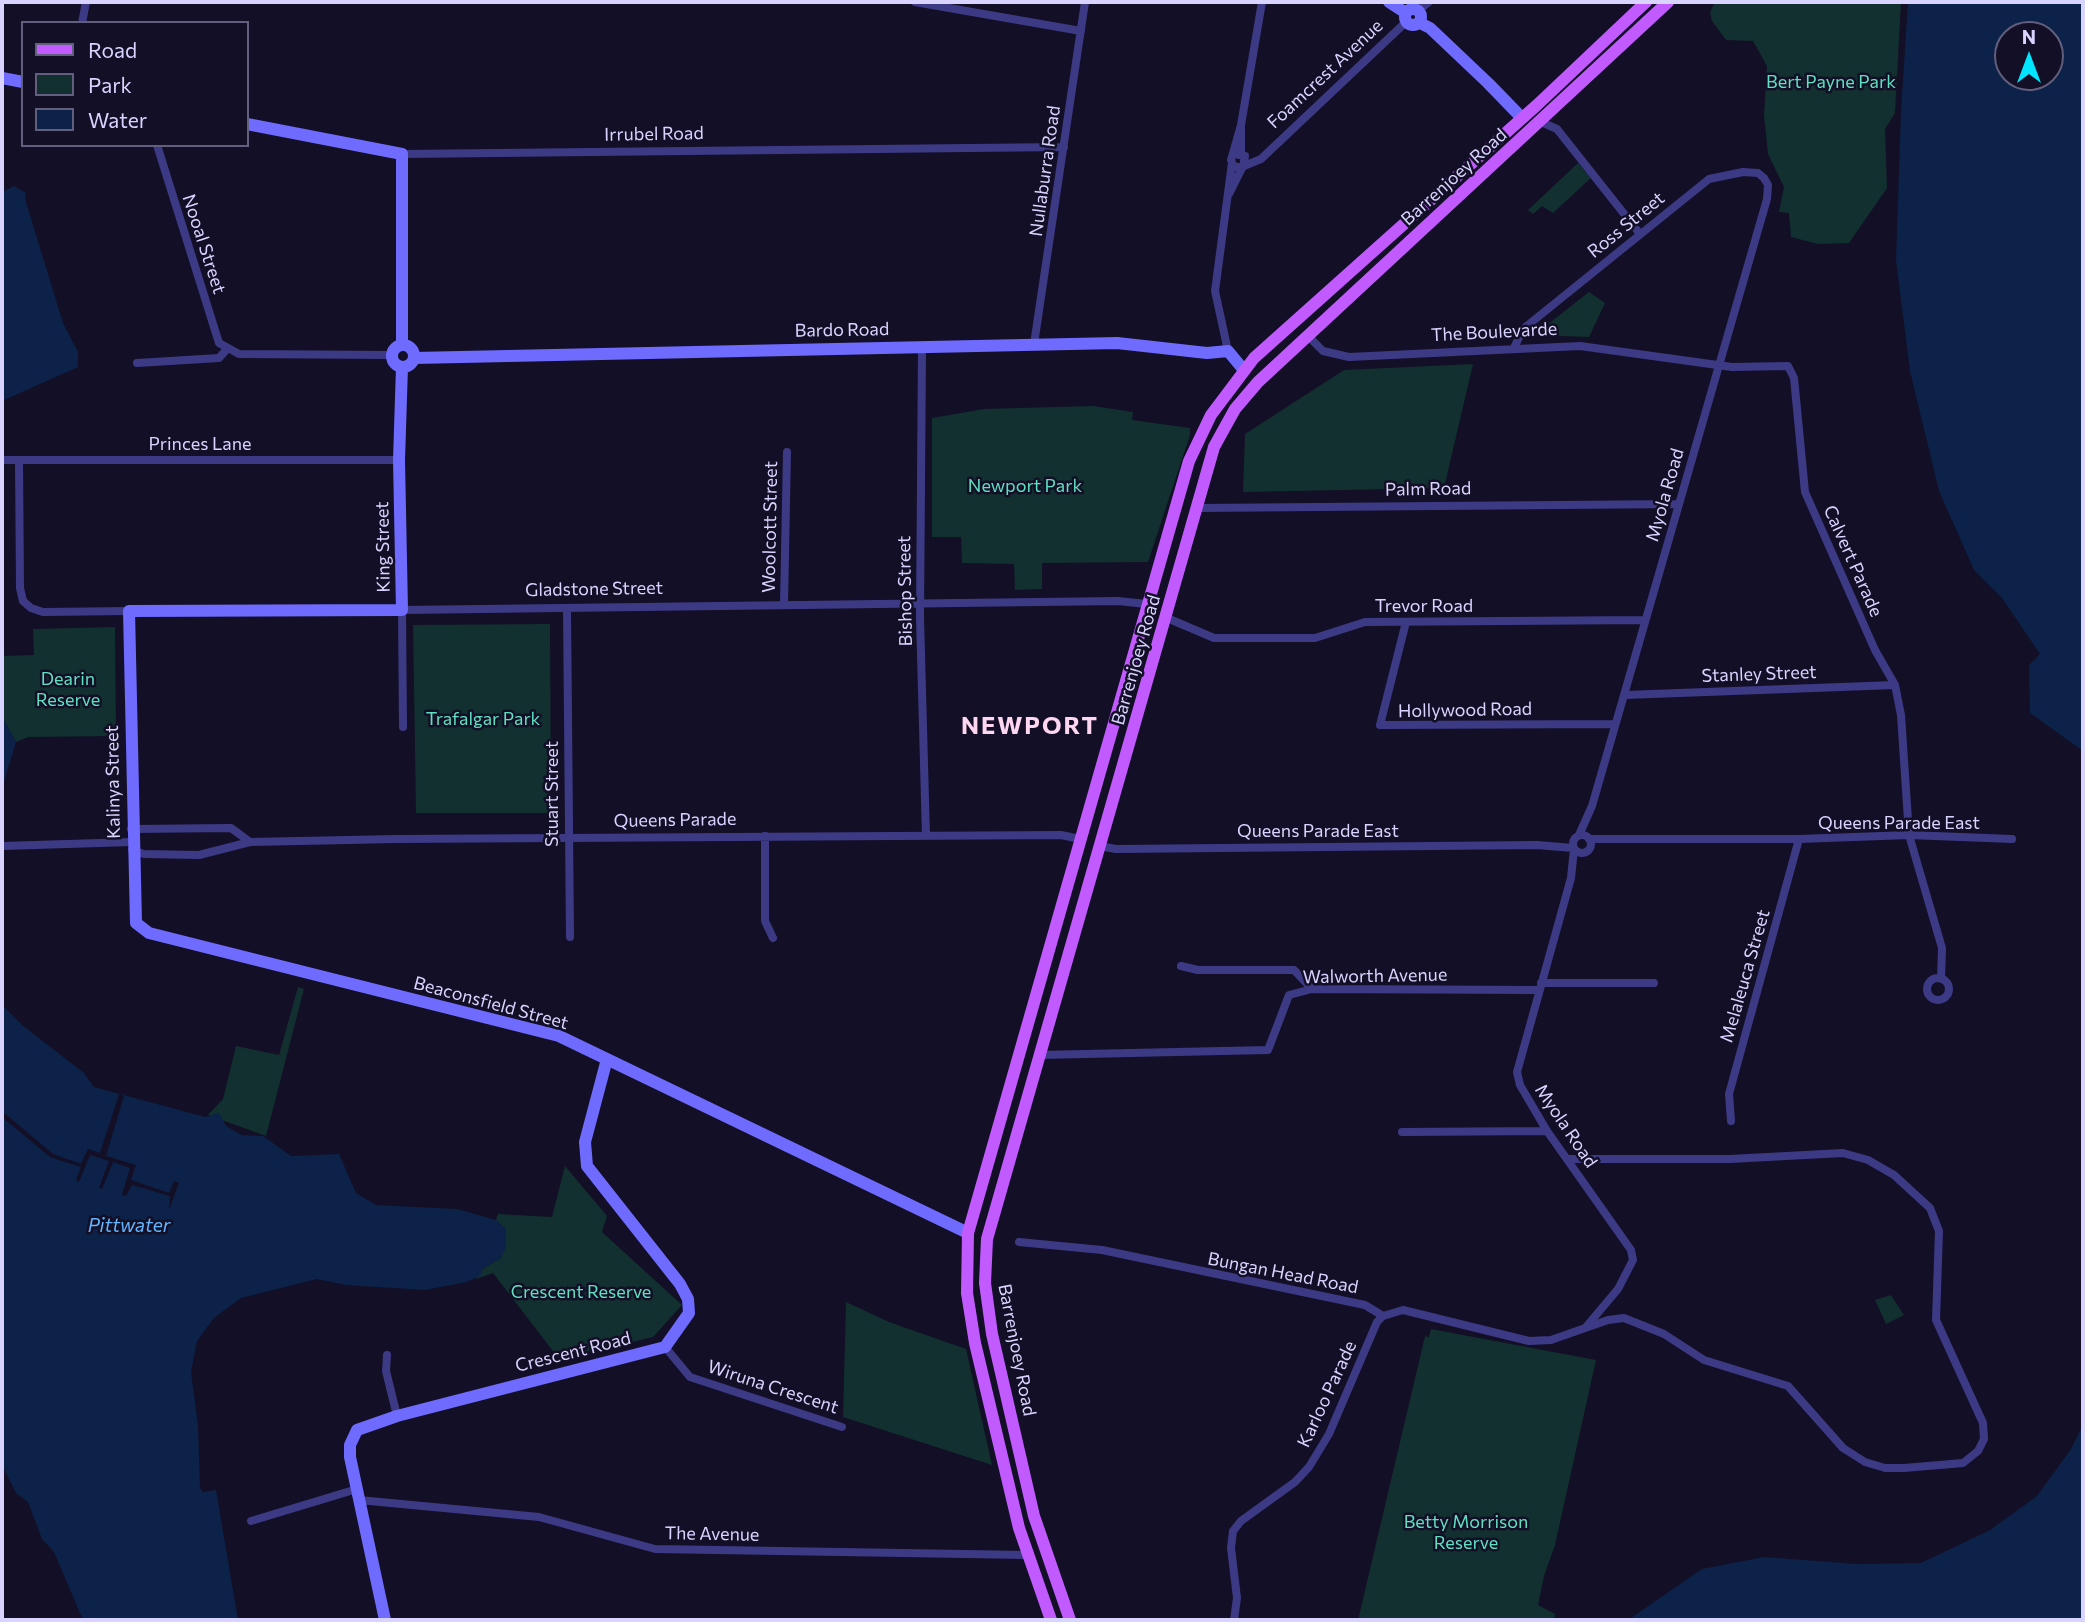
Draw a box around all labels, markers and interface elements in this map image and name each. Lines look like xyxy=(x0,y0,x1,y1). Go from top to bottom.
street label: Foamcrest Avenue xyxy=(1263,15,1387,133)
legend xyxy=(21,21,248,147)
north arrow xyxy=(1994,21,2064,91)
text: N xyxy=(2022,25,2036,48)
text: Road xyxy=(88,37,137,62)
park label: Bert Payne Park xyxy=(1766,71,1896,93)
text: Park xyxy=(88,72,132,97)
street label: Nullaburra Road xyxy=(1025,104,1065,238)
text: Water xyxy=(88,107,147,132)
street label: Irrubel Road xyxy=(604,122,704,146)
street label: Barrenjoey Road xyxy=(1397,124,1511,230)
street label: Ross Street xyxy=(1583,187,1669,263)
street label: Nooal Street xyxy=(178,191,230,297)
street label: Bardo Road xyxy=(795,318,889,342)
street label: The Boulevarde xyxy=(1430,318,1558,346)
street label: Princes Lane xyxy=(149,433,251,455)
street label: Myola Road xyxy=(1641,446,1689,544)
street label: Woolcott Street xyxy=(758,461,782,593)
park label: Newport Park xyxy=(968,475,1082,497)
street label: Palm Road xyxy=(1385,477,1471,501)
street label: King Street xyxy=(371,501,395,593)
street label: Calvert Parade xyxy=(1819,502,1887,620)
street label: Bishop Street xyxy=(893,536,917,646)
street label: Gladstone Street xyxy=(525,577,663,601)
street label: Barrenjoey Road xyxy=(1107,592,1165,728)
street label: Trevor Road xyxy=(1375,595,1473,617)
street label: Stanley Street xyxy=(1701,661,1817,687)
park label: Dearin Reserve xyxy=(36,668,100,710)
street label: Hollywood Road xyxy=(1398,698,1532,722)
park label: Trafalgar Park xyxy=(426,708,540,730)
district label: NEWPORT xyxy=(962,712,1098,740)
street label: Kalinya Street xyxy=(101,725,125,839)
street label: Stuart Street xyxy=(541,741,563,847)
street label: Queens Parade xyxy=(613,808,737,832)
street label: Queens Parade East xyxy=(1818,812,1980,834)
street label: Queens Parade East xyxy=(1237,820,1399,842)
street label: Melaleuca Street xyxy=(1716,907,1774,1045)
street label: Walworth Avenue xyxy=(1303,964,1447,988)
street label: Beaconsfield Street xyxy=(411,972,571,1034)
street label: Myola Road xyxy=(1530,1080,1602,1172)
water label: Pittwater xyxy=(88,1215,170,1237)
street label: Bungan Head Road xyxy=(1206,1248,1360,1298)
park label: Crescent Reserve xyxy=(511,1281,651,1303)
street label: Barrenjoey Road xyxy=(994,1282,1040,1418)
street label: Crescent Road xyxy=(513,1327,633,1377)
street label: Karloo Parade xyxy=(1293,1337,1361,1451)
street label: Wiruna Crescent xyxy=(705,1356,841,1418)
park label: Betty Morrison Reserve xyxy=(1404,1511,1528,1554)
street label: The Avenue xyxy=(664,1522,760,1546)

